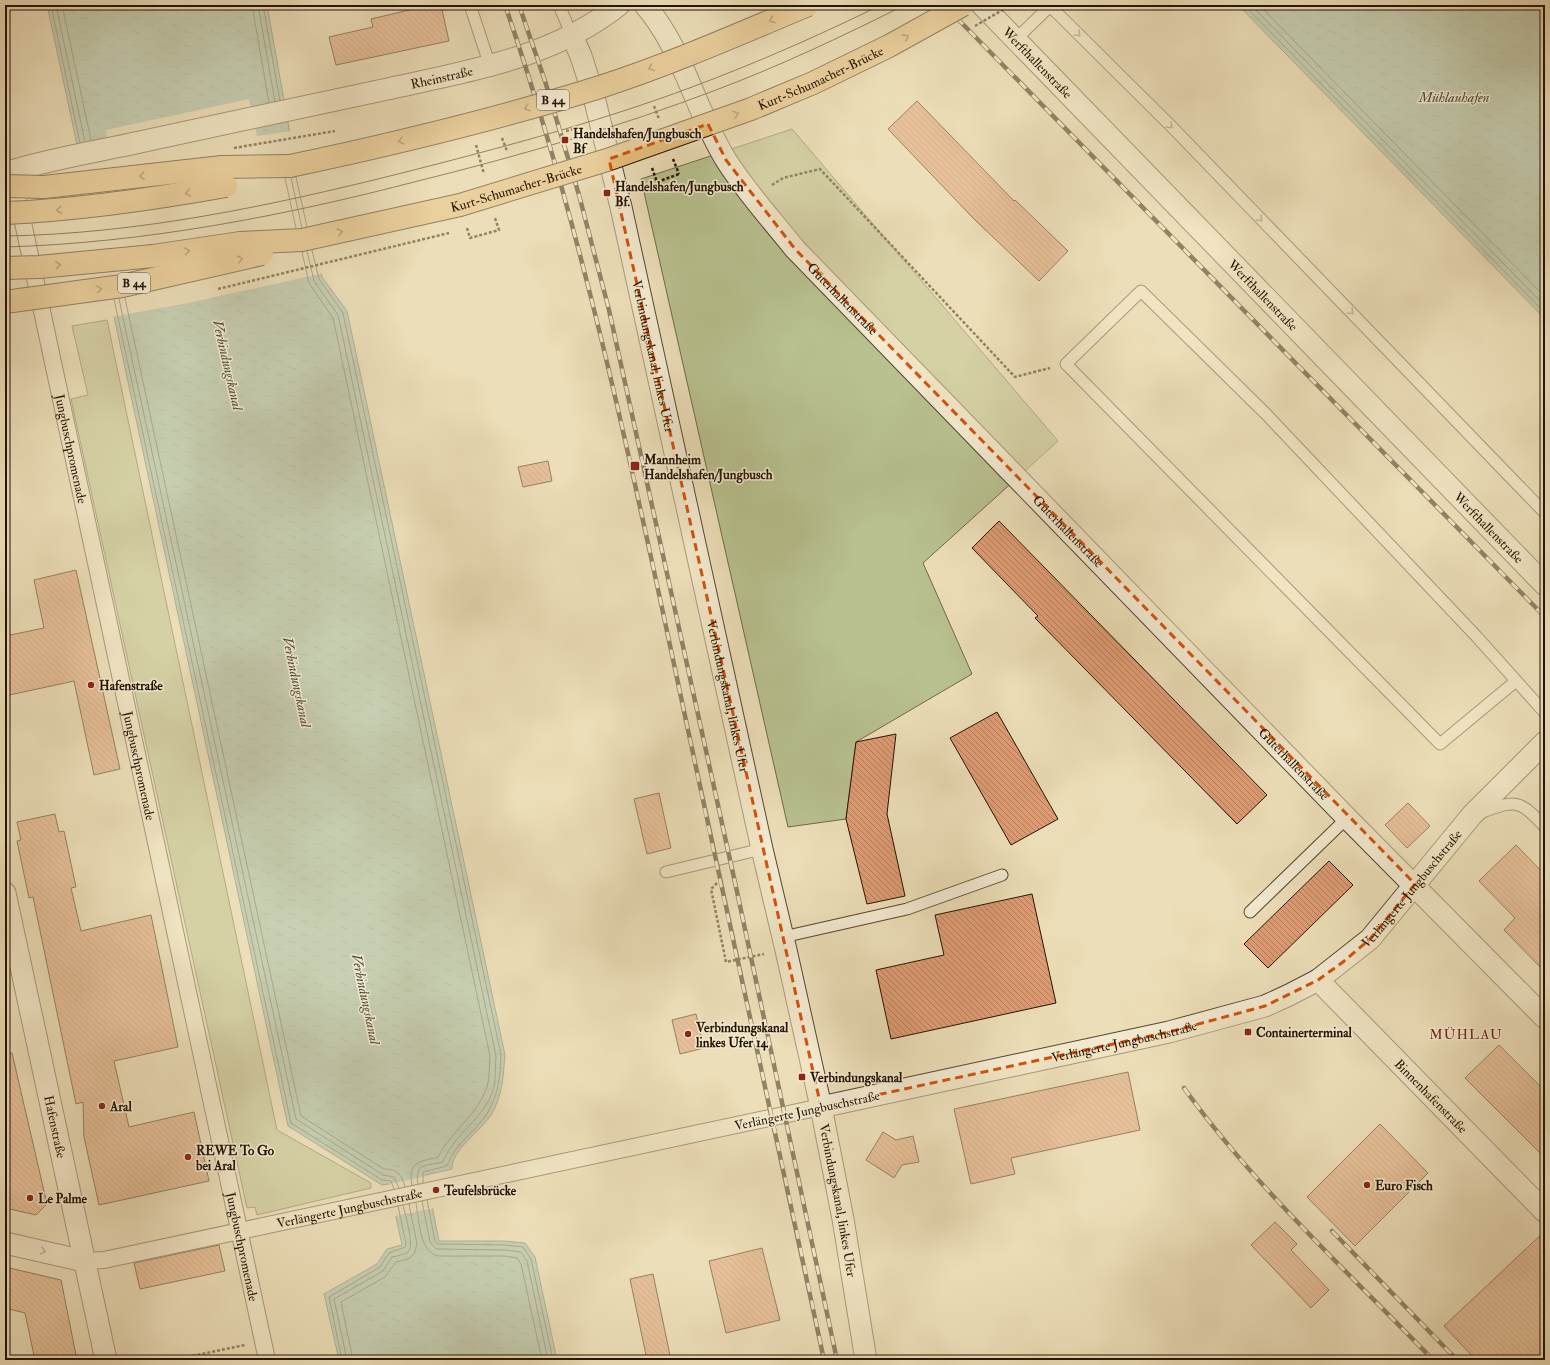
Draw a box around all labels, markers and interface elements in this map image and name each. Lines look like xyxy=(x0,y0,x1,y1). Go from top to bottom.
one-way arrow xyxy=(768,16,775,24)
street label: Werfthallenstraße xyxy=(998,23,1076,102)
one-way arrow xyxy=(1073,29,1081,37)
one-way arrow xyxy=(902,34,909,42)
street label: Kurt-Schumacher-Brücke xyxy=(756,43,887,114)
street label: Rheinstraße xyxy=(409,63,475,93)
one-way arrow xyxy=(648,64,655,72)
water label: Mühlauhafen xyxy=(1418,89,1490,106)
road number: B 44 xyxy=(537,90,569,110)
one-way arrow xyxy=(524,103,531,112)
one-way arrow xyxy=(733,110,740,118)
one-way arrow xyxy=(1165,121,1173,129)
place label: Handelshafen/Jungbusch Bf xyxy=(573,126,702,157)
marker: Handelshafen/Jungbusch Bf xyxy=(560,135,570,145)
one-way arrow xyxy=(398,136,405,144)
street label: Kurt-Schumacher-Brücke xyxy=(449,161,584,216)
one-way arrow xyxy=(139,171,145,180)
place label: Handelshafen/Jungbusch Bf. xyxy=(615,179,744,210)
one-way arrow xyxy=(185,188,191,197)
marker: Handelshafen/Jungbusch Bf. xyxy=(602,188,612,198)
one-way arrow xyxy=(56,206,62,215)
one-way arrow xyxy=(1255,214,1263,222)
one-way arrow xyxy=(336,228,343,236)
one-way arrow xyxy=(184,247,190,256)
one-way arrow xyxy=(237,256,243,264)
street label: Werfthallenstraße xyxy=(1224,256,1301,335)
street label: Güterhallenstraße xyxy=(804,260,881,339)
one-way arrow xyxy=(55,261,61,270)
road number: B 44 xyxy=(118,273,150,293)
street label: Verbindungskanal, linkes Ufer xyxy=(628,279,677,434)
one-way arrow xyxy=(96,285,102,294)
one-way arrow xyxy=(1346,307,1354,315)
water label: Verbindungskanal xyxy=(209,318,247,413)
street label: Jungbuschpromenade xyxy=(51,392,90,506)
place label: Mannheim Handelshafen/Jungbusch xyxy=(643,452,773,484)
marker: Mannheim Handelshafen/Jungbusch xyxy=(629,460,641,472)
street label: Werfthallenstraße xyxy=(1449,488,1527,567)
street label: Güterhallenstraße xyxy=(1029,492,1107,572)
street label: Verbindungskanal, linkes Ufer xyxy=(703,619,752,774)
water label: Verbindungskanal xyxy=(279,635,315,730)
place label: Hafenstraße xyxy=(99,678,163,694)
marker: Hafenstraße xyxy=(86,680,96,690)
street label: Jungbuschpromenade xyxy=(119,709,158,823)
street label: Güterhallenstraße xyxy=(1255,725,1332,804)
street label: Verlängerte Jungbuschstraße xyxy=(1359,826,1466,952)
water label: Verbindungskanal xyxy=(348,952,384,1047)
street label: Verlängerte Jungbuschstraße xyxy=(1050,1018,1199,1066)
place label: Verbindungskanal linkes Ufer 14 xyxy=(695,1020,789,1051)
place label: Containerterminal xyxy=(1256,1025,1352,1041)
district label: MÜHLAU xyxy=(1429,1026,1503,1043)
marker: Containerterminal xyxy=(1243,1027,1253,1037)
marker: Verbindungskanal linkes Ufer 14 xyxy=(683,1029,693,1039)
street label: Binnenhafenstraße xyxy=(1391,1056,1471,1137)
place label: Verbindungskanal xyxy=(809,1070,903,1087)
marker: Verbindungskanal xyxy=(797,1072,807,1082)
street label: Verlängerte Jungbuschstraße xyxy=(733,1088,882,1134)
street label: Hafenstraße xyxy=(40,1094,69,1160)
place label: Aral xyxy=(109,1099,132,1115)
marker: Aral xyxy=(97,1101,107,1111)
street label: Verbindungskanal, linkes Ufer xyxy=(815,1122,859,1278)
place label: REWE To Go bei Aral xyxy=(195,1143,275,1174)
marker: REWE To Go bei Aral xyxy=(183,1152,193,1162)
place label: Euro Fisch xyxy=(1375,1178,1433,1194)
marker: Euro Fisch xyxy=(1362,1180,1372,1190)
place label: Teufelsbrücke xyxy=(443,1183,517,1199)
street label: Verlängerte Jungbuschstraße xyxy=(275,1185,425,1232)
marker: Teufelsbrücke xyxy=(431,1185,441,1195)
street label: Jungbuschpromenade xyxy=(222,1190,261,1304)
place label: Le Palme xyxy=(38,1191,88,1207)
marker: Le Palme xyxy=(25,1193,35,1203)
one-way arrow xyxy=(40,1247,46,1255)

